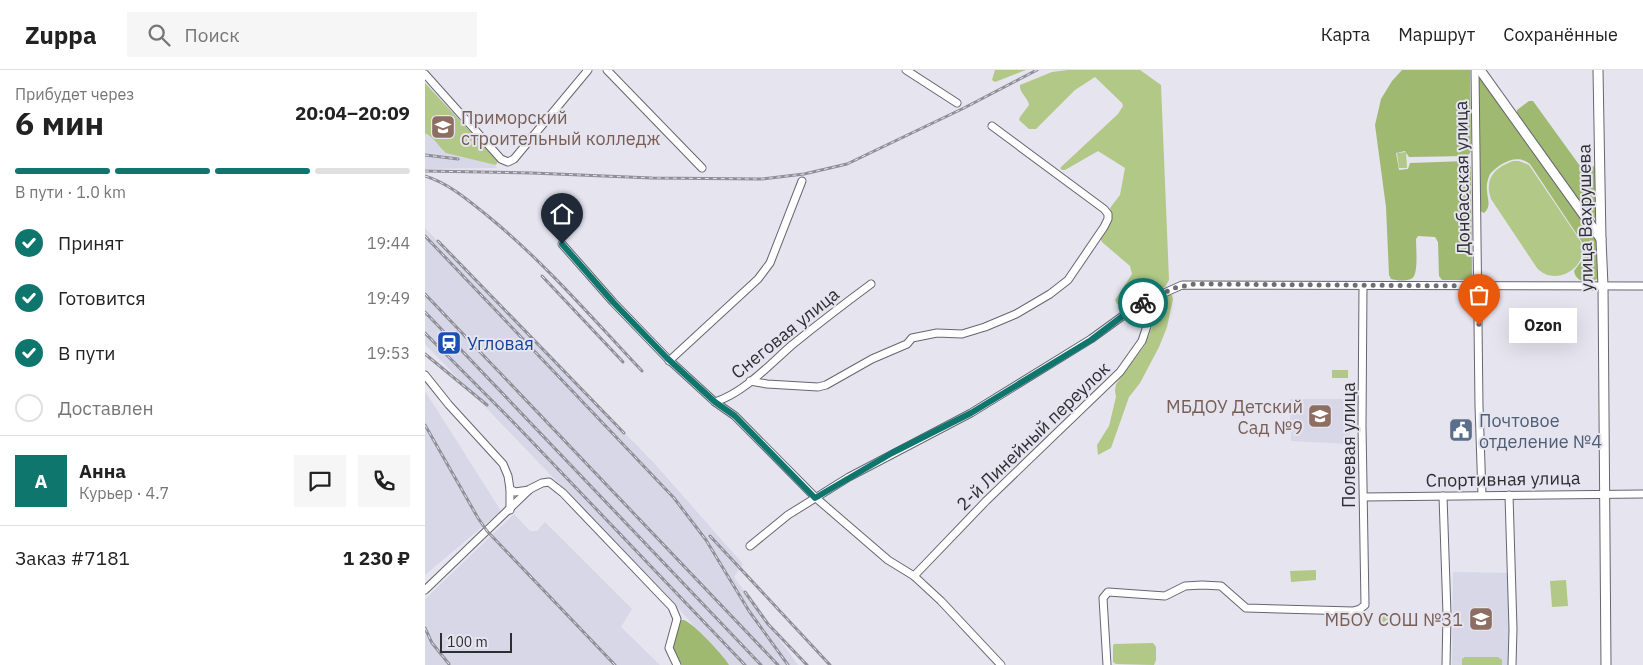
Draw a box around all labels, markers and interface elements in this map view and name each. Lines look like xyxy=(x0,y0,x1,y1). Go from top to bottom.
search box xyxy=(127,12,477,57)
text: Zuppa xyxy=(25,19,97,51)
icon: search xyxy=(145,21,173,49)
text: Поиск xyxy=(185,23,240,47)
text: Карта xyxy=(1321,23,1370,46)
text: Маршрут xyxy=(1398,23,1475,46)
text: Сохранённые xyxy=(1503,23,1618,46)
text: Прибудет через xyxy=(15,84,134,104)
street label: Донбасская улица xyxy=(1449,100,1475,255)
text: 20:04–20:09 xyxy=(295,101,410,125)
text: 6 мин xyxy=(15,102,104,144)
place label: Приморский строительный колледж xyxy=(461,106,660,150)
school or university icon: Приморский строительный колледж xyxy=(430,114,456,140)
street label: улица Вахрушева xyxy=(1572,144,1598,292)
text: В пути · 1.0 km xyxy=(15,182,126,202)
pin xyxy=(541,193,583,244)
icon: home xyxy=(548,200,576,228)
icon: check xyxy=(15,229,43,257)
text: Принят xyxy=(58,231,124,255)
text: 19:44 xyxy=(367,233,410,253)
pin xyxy=(1458,274,1500,325)
courier xyxy=(1118,278,1168,328)
icon: bag xyxy=(1465,281,1493,309)
street label: Снеговая улица xyxy=(726,282,844,384)
icon: check xyxy=(15,284,43,312)
text: Готовится xyxy=(58,286,146,310)
text: 19:49 xyxy=(367,288,410,308)
icon: bike xyxy=(1129,289,1157,317)
callout: Ozon xyxy=(1509,308,1577,342)
text: Ozon xyxy=(1524,315,1562,335)
station icon: Угловая xyxy=(436,330,462,356)
place label: Угловая xyxy=(467,332,534,355)
icon: check xyxy=(15,339,43,367)
text: В пути xyxy=(58,341,116,365)
text: 19:53 xyxy=(367,343,410,363)
street label: 2-й Линейный переулок xyxy=(951,357,1115,515)
street label: Полевая улица xyxy=(1337,382,1360,508)
place label: МБДОУ Детский Сад №9 xyxy=(1166,395,1303,439)
text: Доставлен xyxy=(58,396,154,420)
school or university icon: МБДОУ Детский Сад №9 xyxy=(1307,403,1333,429)
place label: Почтовое отделение №4 xyxy=(1479,409,1602,453)
public building icon: Почтовое отделение №4 xyxy=(1448,417,1474,443)
button: chat xyxy=(294,455,346,507)
button: phone xyxy=(358,455,410,507)
text: Анна xyxy=(79,459,126,483)
street label: Спортивная улица xyxy=(1425,466,1581,492)
text: А xyxy=(34,469,48,493)
text: Курьер · 4.7 xyxy=(79,483,169,503)
text: Заказ #7181 xyxy=(15,546,130,570)
text: 1 230 ₽ xyxy=(343,546,410,570)
school or university icon: МБОУ СОШ №31 xyxy=(1468,606,1494,632)
place label: МБОУ СОШ №31 xyxy=(1324,608,1463,631)
scale bar xyxy=(440,630,513,653)
text: 100 m xyxy=(447,633,488,651)

